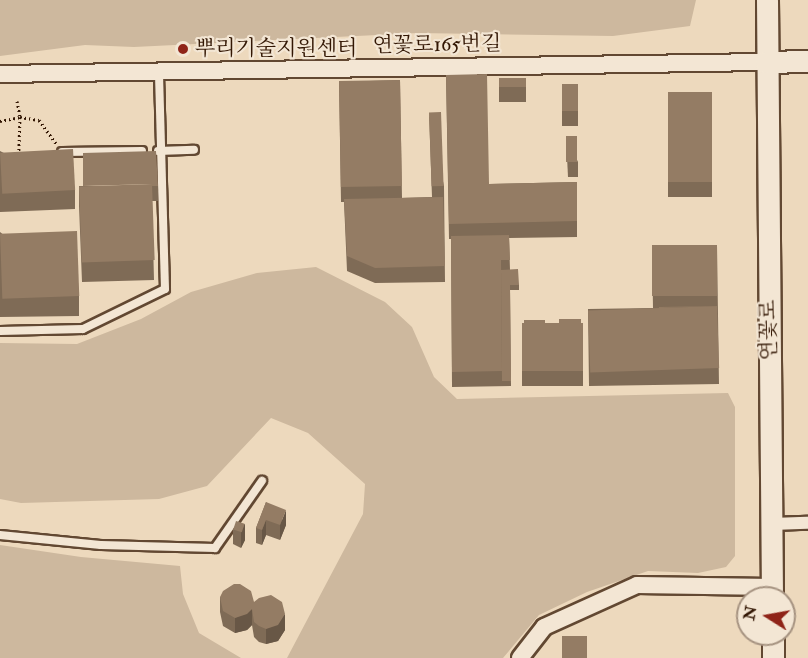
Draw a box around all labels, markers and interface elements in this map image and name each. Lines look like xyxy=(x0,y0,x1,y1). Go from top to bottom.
street label: 연꽃로165번길 xyxy=(372,31,502,59)
place label: 뿌리기술지원센터 xyxy=(195,36,357,62)
marker: 뿌리기술지원센터 xyxy=(176,42,190,56)
street label: 연꽃로 xyxy=(756,299,782,361)
north arrow xyxy=(736,586,796,646)
text: N xyxy=(739,604,761,622)

